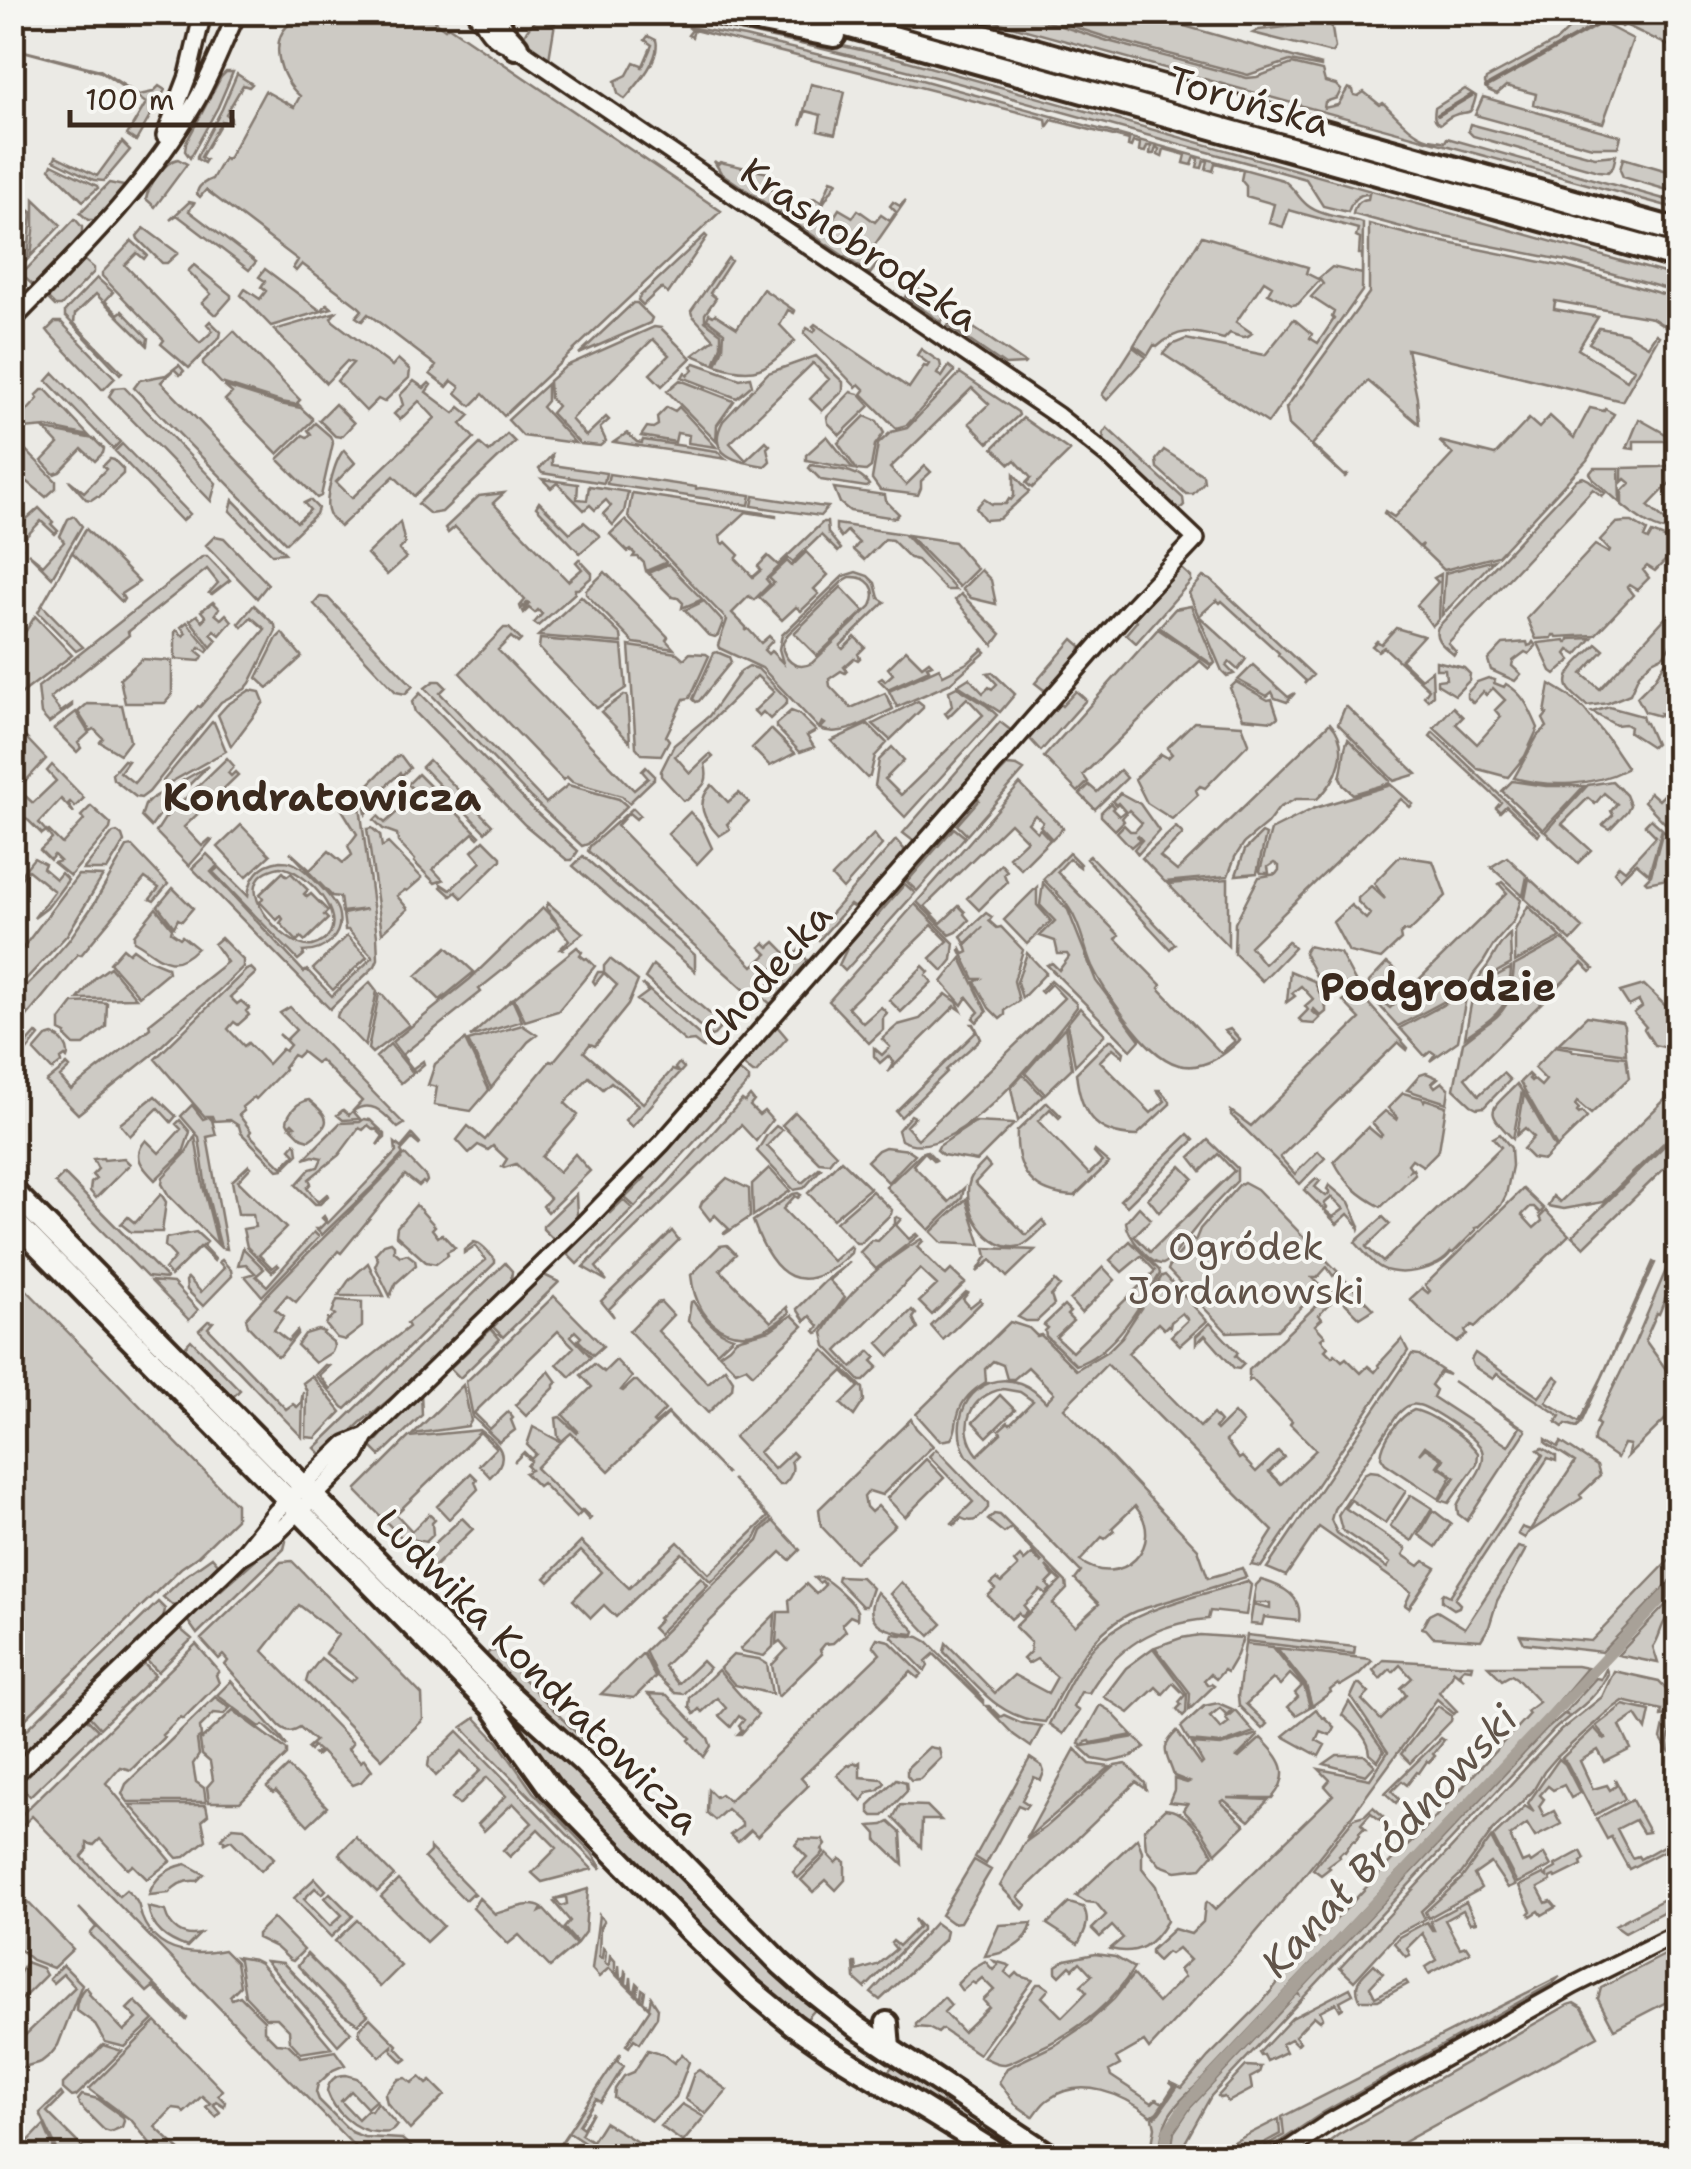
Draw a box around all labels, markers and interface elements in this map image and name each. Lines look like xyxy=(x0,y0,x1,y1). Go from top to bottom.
street label: Toruńska xyxy=(1162,54,1336,148)
scale bar xyxy=(70,65,232,127)
text: 100 m xyxy=(85,79,175,120)
street label: Krasnobrodzka xyxy=(731,145,989,343)
district label: Kondratowicza xyxy=(163,770,481,824)
street label: Chodecka xyxy=(689,891,843,1058)
district label: Podgrodzie xyxy=(1320,960,1556,1014)
park label: Ogródek Jordanowski xyxy=(1127,1221,1365,1316)
street label: Ludwika Kondratowicza xyxy=(364,1497,712,1845)
water label: Kanał Bródnowski xyxy=(1248,1693,1530,1989)

